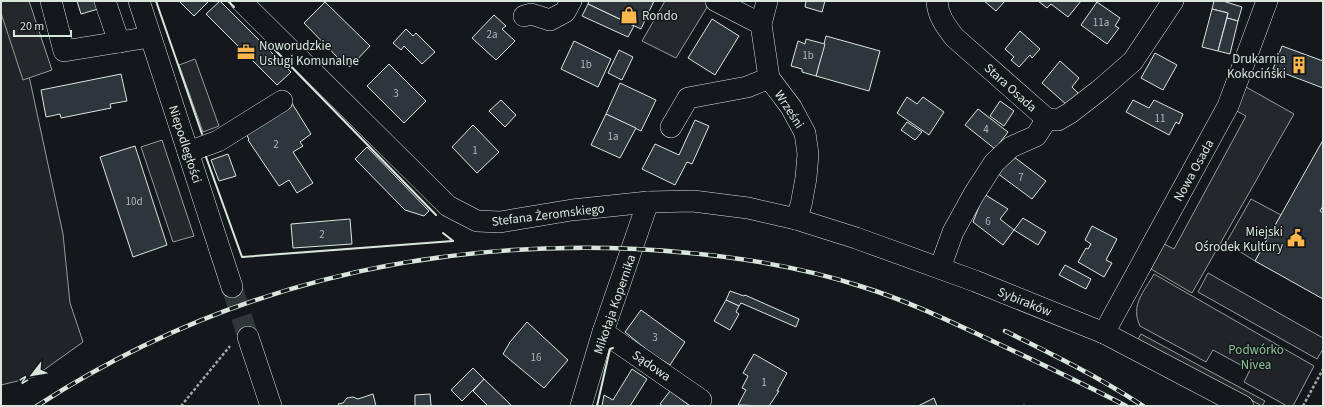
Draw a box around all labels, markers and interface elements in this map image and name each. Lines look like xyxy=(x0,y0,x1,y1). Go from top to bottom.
shop icon: Rondo xyxy=(619,5,639,25)
place label: Rondo xyxy=(642,7,678,25)
scale bar xyxy=(14,12,71,38)
house number: 11a xyxy=(1093,15,1109,30)
text: 20 m xyxy=(20,18,44,35)
house number: 2a xyxy=(486,27,498,42)
place label: Noworudzkie Usługi Komunalne xyxy=(259,37,359,70)
office icon: Noworudzkie Usługi Komunalne xyxy=(236,42,256,62)
house number: 1b xyxy=(802,48,814,63)
place label: Drukarnia Kokociński xyxy=(1227,50,1286,83)
building icon: Drukarnia Kokociński xyxy=(1289,55,1309,75)
house number: 1b xyxy=(580,57,592,72)
street label: Stara Osada xyxy=(980,59,1041,116)
house number: 3 xyxy=(393,86,399,101)
street label: Wrześni xyxy=(770,87,808,132)
street label: Niepodległości xyxy=(164,103,206,186)
house number: 11 xyxy=(1155,111,1165,126)
house number: 4 xyxy=(983,122,989,137)
house number: 1a xyxy=(607,129,619,144)
street label: Nowa Osada xyxy=(1169,136,1218,205)
house number: 2 xyxy=(273,137,279,152)
house number: 1 xyxy=(472,143,478,158)
house number: 7 xyxy=(1018,170,1024,185)
house number: 10d xyxy=(125,194,143,209)
street label: Stefana Żeromskiego xyxy=(491,199,606,231)
house number: 6 xyxy=(985,214,991,229)
place label: Miejski Ośrodek Kultury xyxy=(1195,223,1283,256)
house number: 2 xyxy=(319,227,325,242)
public building icon: Miejski Ośrodek Kultury xyxy=(1286,228,1306,248)
street label: Mikołaja Kopernika xyxy=(589,252,640,357)
street label: Sybiraków xyxy=(995,283,1055,321)
house number: 3 xyxy=(652,330,658,345)
park label: Podwórko Nivea xyxy=(1228,341,1284,374)
street label: Sądowa xyxy=(628,346,674,386)
house number: 16 xyxy=(531,350,542,365)
north arrow xyxy=(12,355,52,395)
text: N xyxy=(16,373,32,387)
house number: 1 xyxy=(761,375,767,390)

